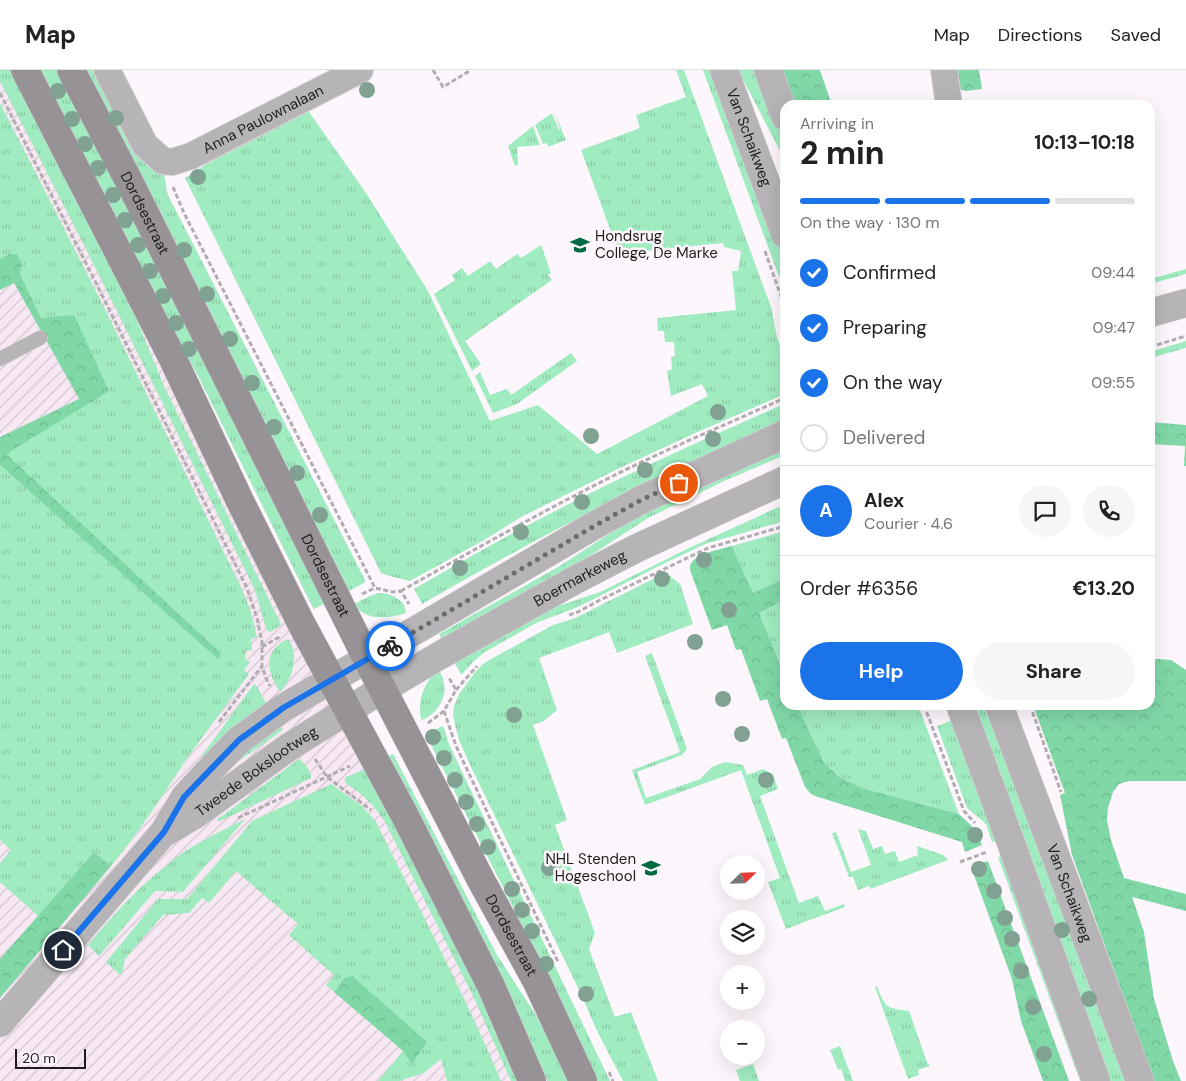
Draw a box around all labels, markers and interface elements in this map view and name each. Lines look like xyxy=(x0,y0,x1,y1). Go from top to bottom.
text: Map xyxy=(25,19,76,50)
text: Map xyxy=(934,23,970,47)
text: Directions xyxy=(998,23,1083,47)
text: Saved xyxy=(1111,23,1161,47)
street label: Anna Paulownalaan xyxy=(199,80,327,158)
street label: Van Schaikweg xyxy=(722,86,776,189)
text: Arriving in xyxy=(800,113,874,134)
text: 10:13–10:18 xyxy=(1034,130,1135,155)
text: 2 min xyxy=(800,132,885,174)
street label: Dordsestraat xyxy=(116,168,174,258)
text: On the way · 130 m xyxy=(800,212,940,233)
place label: Hondsrug College, De Marke xyxy=(595,226,718,263)
school or university icon: Hondsrug College, De Marke xyxy=(569,234,591,256)
icon: check xyxy=(800,259,828,287)
text: Confirmed xyxy=(843,260,936,285)
text: 09:44 xyxy=(1091,262,1135,283)
icon: check xyxy=(800,314,828,342)
text: Preparing xyxy=(843,315,927,340)
text: 09:47 xyxy=(1093,317,1135,338)
icon: check xyxy=(800,369,828,397)
text: On the way xyxy=(843,370,943,395)
text: 09:55 xyxy=(1091,372,1135,393)
text: Delivered xyxy=(843,425,925,450)
pin xyxy=(658,462,700,504)
icon: bag xyxy=(665,469,693,497)
button: chat xyxy=(1019,485,1071,537)
button: phone xyxy=(1083,485,1135,537)
text: Alex xyxy=(864,488,904,513)
text: A xyxy=(819,498,833,523)
text: Courier · 4.6 xyxy=(864,513,953,534)
street label: Dordsestraat xyxy=(296,531,355,621)
street label: Boermarkeweg xyxy=(530,545,630,611)
text: Order #6356 xyxy=(800,576,918,601)
text: €13.20 xyxy=(1073,576,1135,601)
courier xyxy=(365,621,415,671)
icon: bike xyxy=(376,632,404,660)
button: Help xyxy=(800,642,963,700)
button: Share xyxy=(973,642,1135,700)
street label: Tweede Bokslootweg xyxy=(191,722,321,821)
street label: Van Schaikweg xyxy=(1042,841,1097,945)
place label: NHL Stenden Hogeschool xyxy=(545,849,636,886)
north arrow xyxy=(720,855,765,900)
map controls xyxy=(720,855,765,1065)
school or university icon: NHL Stenden Hogeschool xyxy=(640,857,662,879)
street label: Dordsestraat xyxy=(481,891,542,980)
button: layers xyxy=(720,910,765,955)
pin xyxy=(42,929,84,971)
icon: home xyxy=(49,936,77,964)
button: + xyxy=(720,965,765,1010)
button: − xyxy=(720,1020,765,1065)
scale bar xyxy=(15,1046,86,1069)
text: 20 m xyxy=(22,1049,56,1067)

